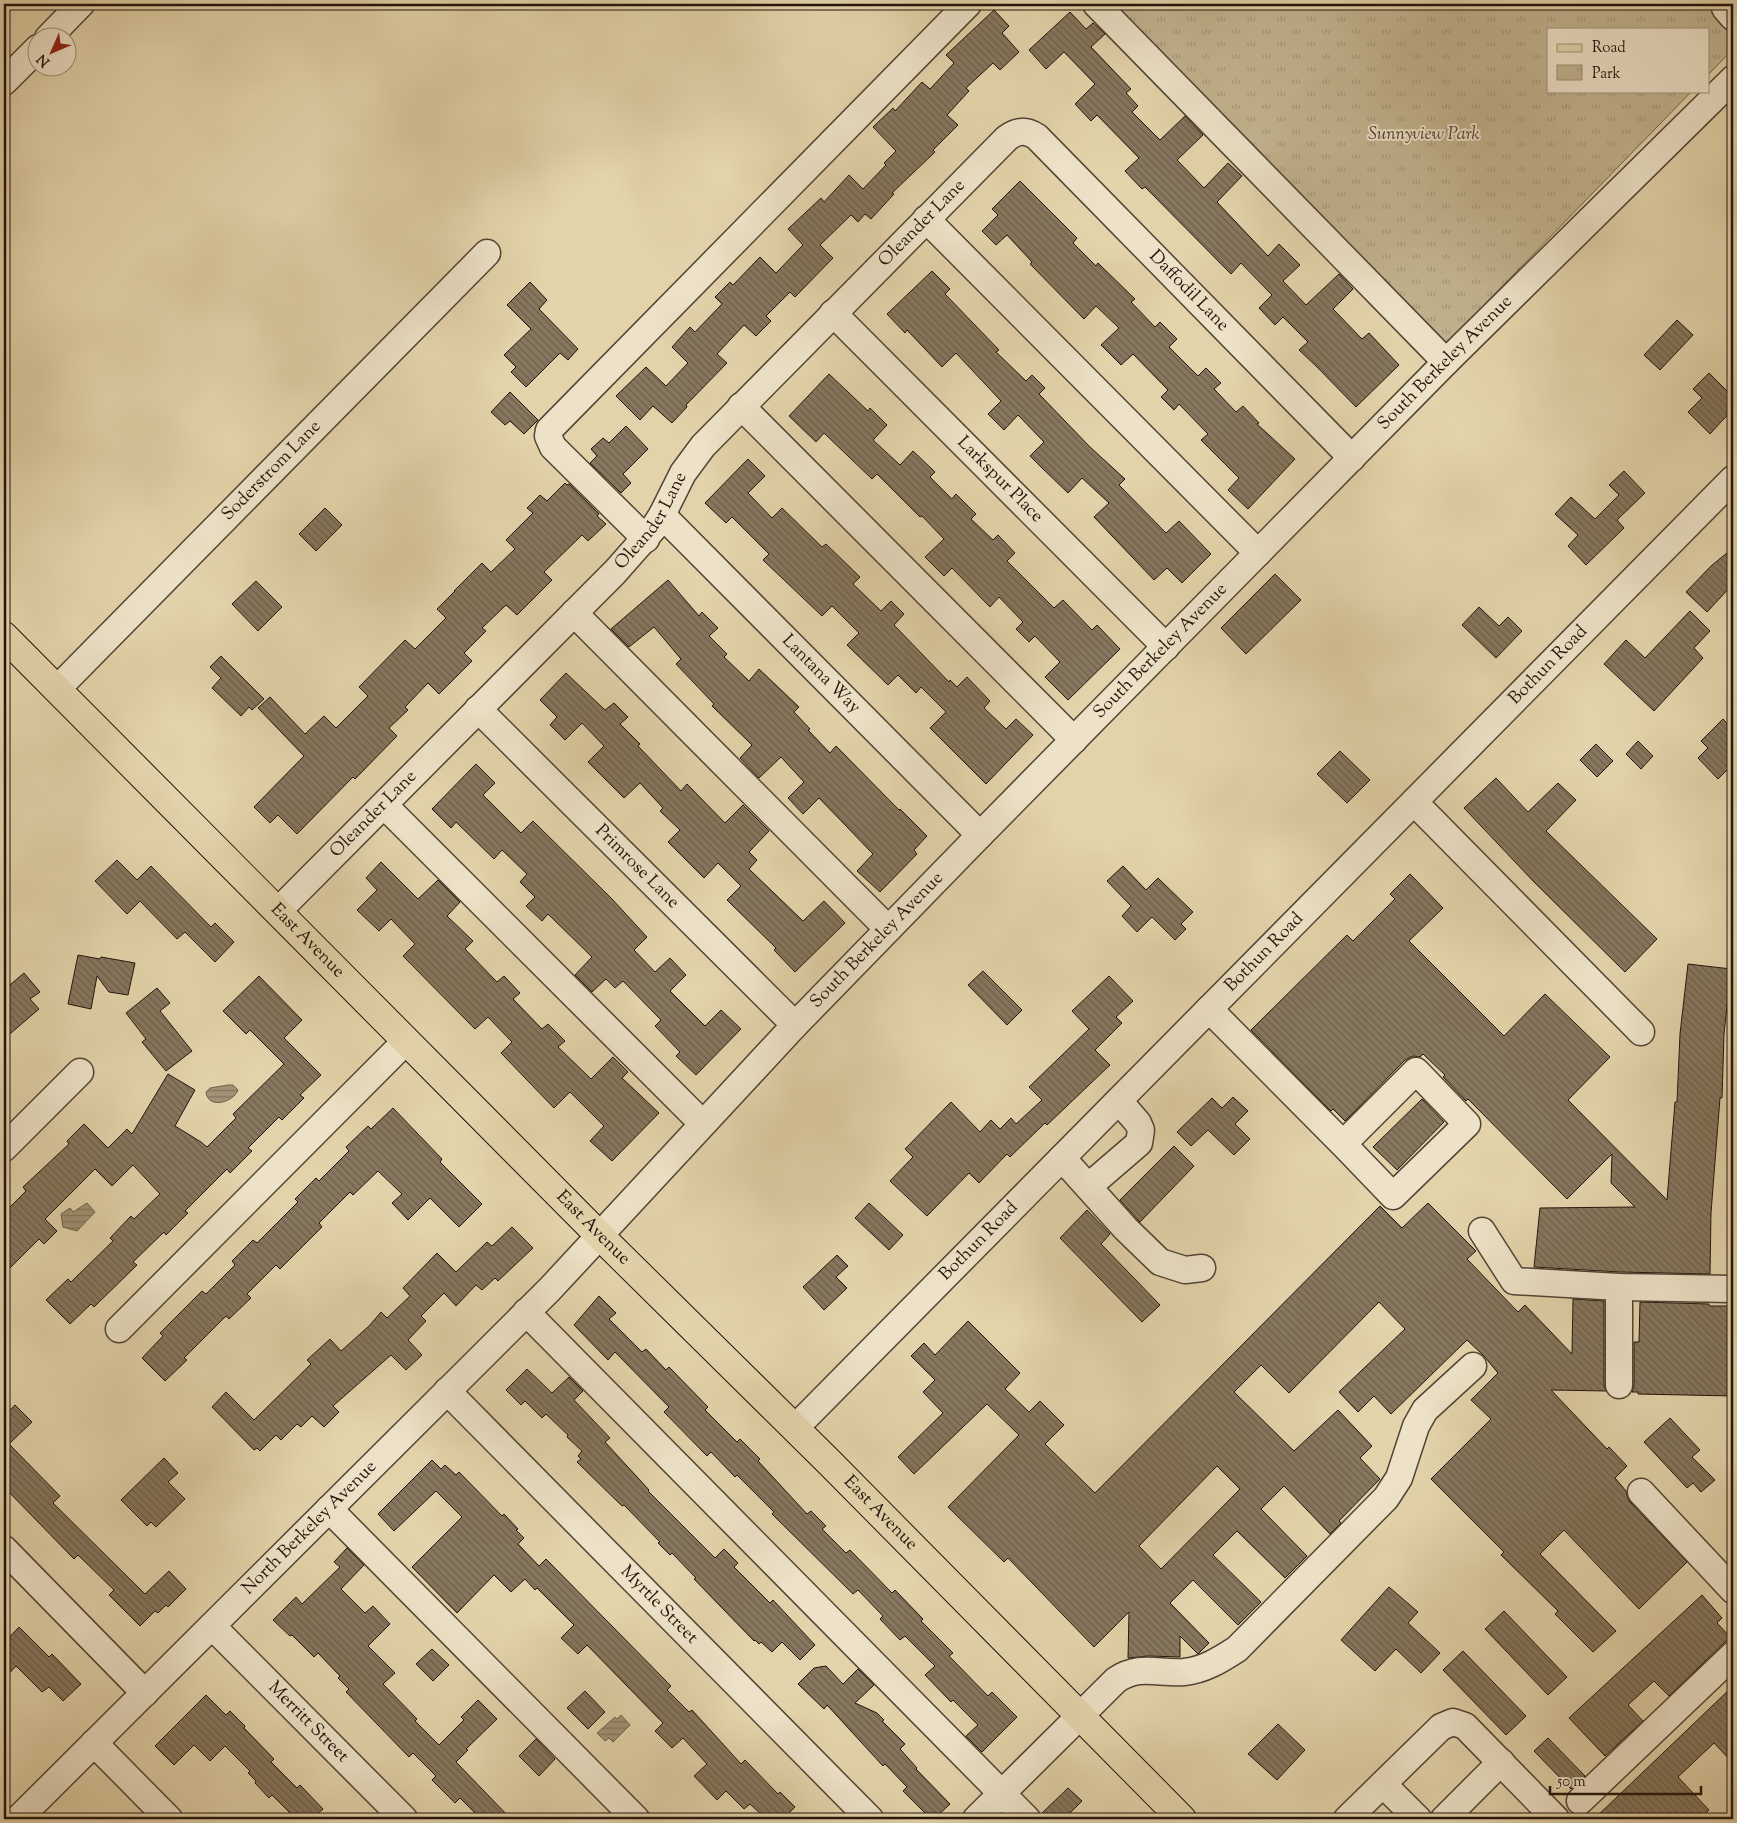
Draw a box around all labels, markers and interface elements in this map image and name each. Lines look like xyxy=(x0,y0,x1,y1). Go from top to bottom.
north arrow xyxy=(28,28,78,78)
legend xyxy=(1547,28,1710,92)
text: Road xyxy=(1592,38,1626,59)
text: N xyxy=(33,49,55,71)
text: Park xyxy=(1592,64,1621,85)
park label: Sunnyview Park xyxy=(1368,122,1480,148)
street label: Oleander Lane xyxy=(873,174,972,273)
street label: Daffodil Lane xyxy=(1142,245,1235,338)
street label: South Berkeley Avenue xyxy=(1372,290,1519,437)
street label: Soderstrom Lane xyxy=(216,415,328,527)
street label: Larkspur Place xyxy=(950,431,1049,529)
street label: Oleander Lane xyxy=(609,468,694,576)
street label: South Berkeley Avenue xyxy=(1088,578,1234,725)
street label: Bothun Road xyxy=(1503,620,1594,711)
street label: Lantana Way xyxy=(775,629,866,720)
street label: Oleander Lane xyxy=(324,765,423,864)
street label: Primrose Lane xyxy=(588,819,685,915)
street label: South Berkeley Avenue xyxy=(805,866,950,1015)
street label: East Avenue xyxy=(264,898,350,984)
street label: Bothun Road xyxy=(1219,907,1310,999)
street label: East Avenue xyxy=(549,1185,636,1272)
street label: Bothun Road xyxy=(934,1196,1025,1287)
street label: North Berkeley Avenue xyxy=(236,1455,383,1601)
street label: East Avenue xyxy=(837,1470,923,1557)
street label: Myrtle Street xyxy=(614,1560,704,1650)
street label: Merritt Street xyxy=(261,1676,354,1769)
scale bar xyxy=(1550,1763,1701,1795)
text: 50 m xyxy=(1556,1772,1586,1793)

